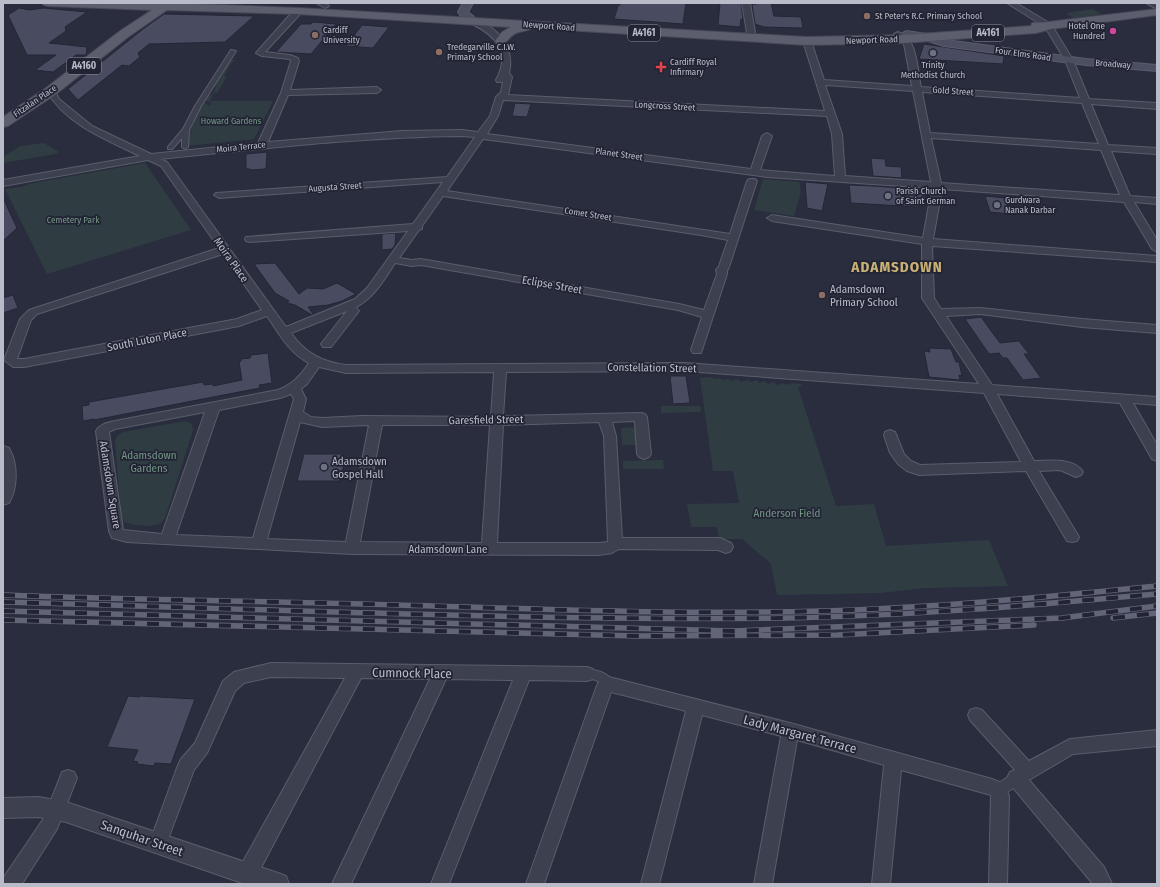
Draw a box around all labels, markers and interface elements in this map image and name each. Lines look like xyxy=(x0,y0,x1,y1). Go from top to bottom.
marker: St Peter's R.C. Primary School xyxy=(862,11,872,21)
place label: St Peter's R.C. Primary School xyxy=(875,11,983,21)
street label: Newport Road xyxy=(523,19,576,33)
place label: Hotel One Hundred xyxy=(1068,21,1106,41)
place label: Cardiff University xyxy=(323,25,360,45)
road number: A4161 xyxy=(628,25,660,41)
road number: A4161 xyxy=(972,25,1004,41)
marker: Hotel One Hundred xyxy=(1108,26,1118,36)
marker: Cardiff University xyxy=(310,30,320,40)
street label: Newport Road xyxy=(846,34,898,46)
place label: Tredegarville C.I.W. Primary School xyxy=(447,42,516,62)
street label: Four Elms Road xyxy=(994,45,1052,63)
marker: Tredegarville C.I.W. Primary School xyxy=(434,47,444,57)
marker: Trinity Methodist Church xyxy=(928,48,938,58)
place label: Cardiff Royal Infirmary xyxy=(670,57,717,77)
road number: A4160 xyxy=(67,58,101,74)
street label: Broadway xyxy=(1095,58,1131,70)
place label: Trinity Methodist Church xyxy=(901,60,966,80)
marker: Cardiff Royal Infirmary xyxy=(655,61,667,73)
street label: Fitzalan Place xyxy=(12,83,59,119)
street label: Gold Street xyxy=(932,85,974,97)
street label: Longcross Street xyxy=(634,99,696,113)
park label: Howard Gardens xyxy=(201,116,261,126)
street label: Moira Terrace xyxy=(216,139,267,155)
street label: Planet Street xyxy=(595,146,643,162)
street label: Augusta Street xyxy=(308,180,362,194)
place label: Parish Church of Saint German xyxy=(896,186,956,206)
marker: Parish Church of Saint German xyxy=(883,191,893,201)
place label: Gurdwara Nanak Darbar xyxy=(1005,195,1056,215)
marker: Gurdwara Nanak Darbar xyxy=(992,200,1002,210)
street label: Comet Street xyxy=(564,205,612,223)
park label: Cemetery Park xyxy=(47,215,100,225)
street label: Moira Place xyxy=(211,235,251,285)
district label: ADAMSDOWN xyxy=(850,258,943,276)
street label: Eclipse Street xyxy=(521,273,584,297)
place label: Adamsdown Primary School xyxy=(830,283,898,309)
marker: Adamsdown Primary School xyxy=(817,290,827,300)
street label: South Luton Place xyxy=(106,326,188,354)
street label: Constellation Street xyxy=(607,361,697,375)
street label: Garesfield Street xyxy=(448,413,524,427)
street label: Adamsdown Square xyxy=(97,440,123,530)
park label: Adamsdown Gardens xyxy=(122,449,176,475)
place label: Adamsdown Gospel Hall xyxy=(332,455,387,481)
marker: Adamsdown Gospel Hall xyxy=(319,462,329,472)
park label: Anderson Field xyxy=(754,507,820,520)
street label: Adamsdown Lane xyxy=(409,543,487,556)
street label: Cumnock Place xyxy=(372,665,452,681)
street label: Lady Margaret Terrace xyxy=(742,712,858,756)
street label: Sanquhar Street xyxy=(99,817,186,859)

